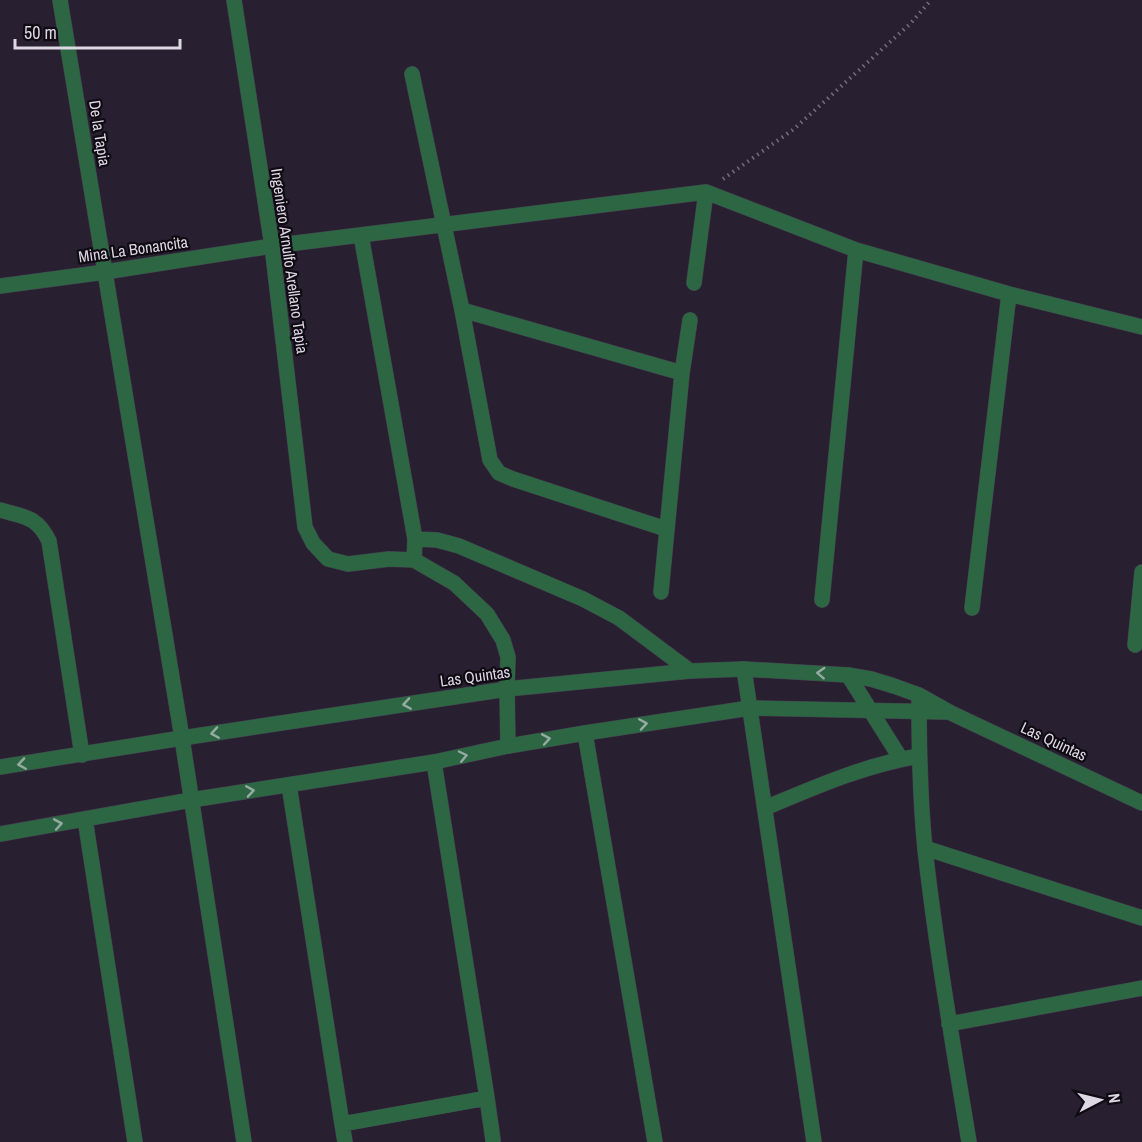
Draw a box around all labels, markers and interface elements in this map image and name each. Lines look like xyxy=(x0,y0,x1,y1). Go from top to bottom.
scale bar xyxy=(15,12,180,50)
text: 50 m xyxy=(24,20,57,45)
street label: De la Tapia xyxy=(84,98,116,168)
street label: Ingeniero Arnulfo Arellano Tapia xyxy=(266,167,314,356)
street label: Mina La Bonancita xyxy=(77,230,190,268)
street label: Las Quintas xyxy=(438,660,512,692)
one-way arrow xyxy=(817,667,826,680)
one-way arrow xyxy=(403,697,412,709)
street label: Las Quintas xyxy=(1017,716,1091,766)
one-way arrow xyxy=(638,718,648,730)
one-way arrow xyxy=(210,727,219,739)
one-way arrow xyxy=(542,734,551,746)
one-way arrow xyxy=(458,750,468,763)
one-way arrow xyxy=(18,758,27,770)
one-way arrow xyxy=(244,785,254,798)
one-way arrow xyxy=(52,818,62,831)
north arrow xyxy=(1070,1070,1130,1130)
text: N xyxy=(1103,1092,1126,1104)

